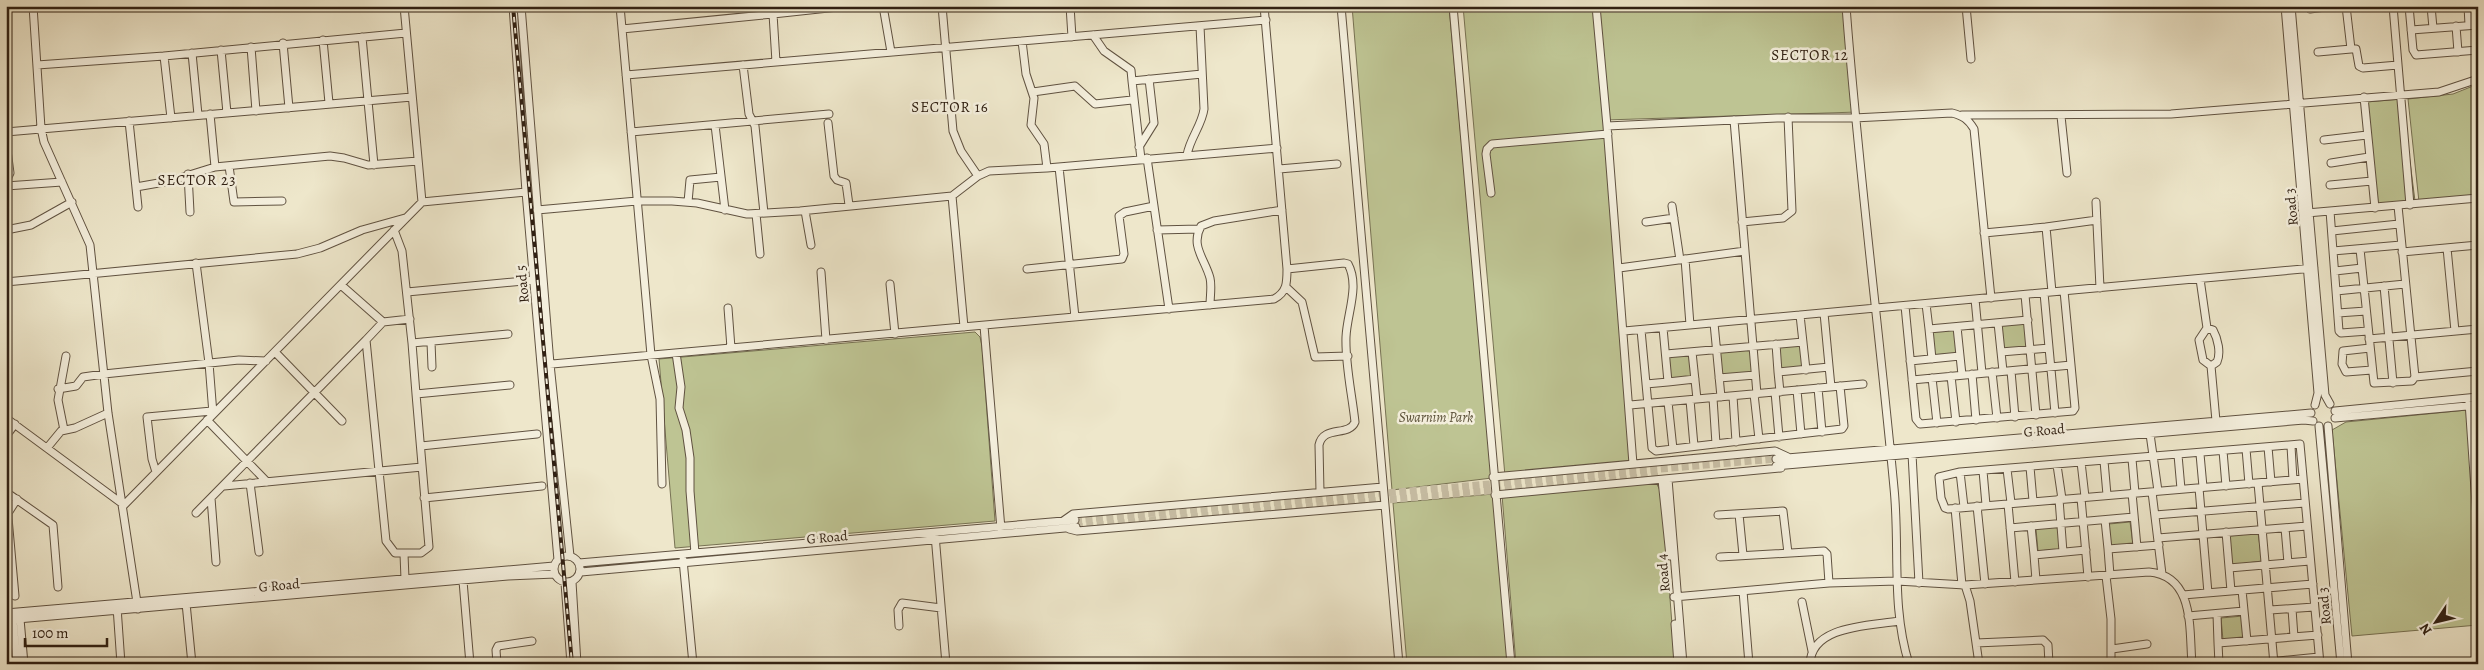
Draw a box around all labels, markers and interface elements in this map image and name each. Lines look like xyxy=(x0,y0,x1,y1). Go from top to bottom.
district label: SECTOR 12 xyxy=(1771,45,1849,65)
district label: SECTOR 16 xyxy=(911,97,989,117)
district label: SECTOR 23 xyxy=(158,170,236,190)
street label: Road 3 xyxy=(2280,187,2303,227)
street label: Road 5 xyxy=(511,264,534,304)
park label: Swarnim Park xyxy=(1399,408,1473,427)
street label: G Road xyxy=(2023,419,2066,442)
street label: G Road xyxy=(806,526,849,549)
street label: Road 4 xyxy=(1652,553,1675,593)
street label: G Road xyxy=(258,574,301,597)
street label: Road 3 xyxy=(2313,586,2336,626)
north arrow xyxy=(2412,598,2462,648)
scale bar xyxy=(25,615,108,647)
text: N xyxy=(2415,620,2436,639)
text: 100 m xyxy=(32,623,69,643)

